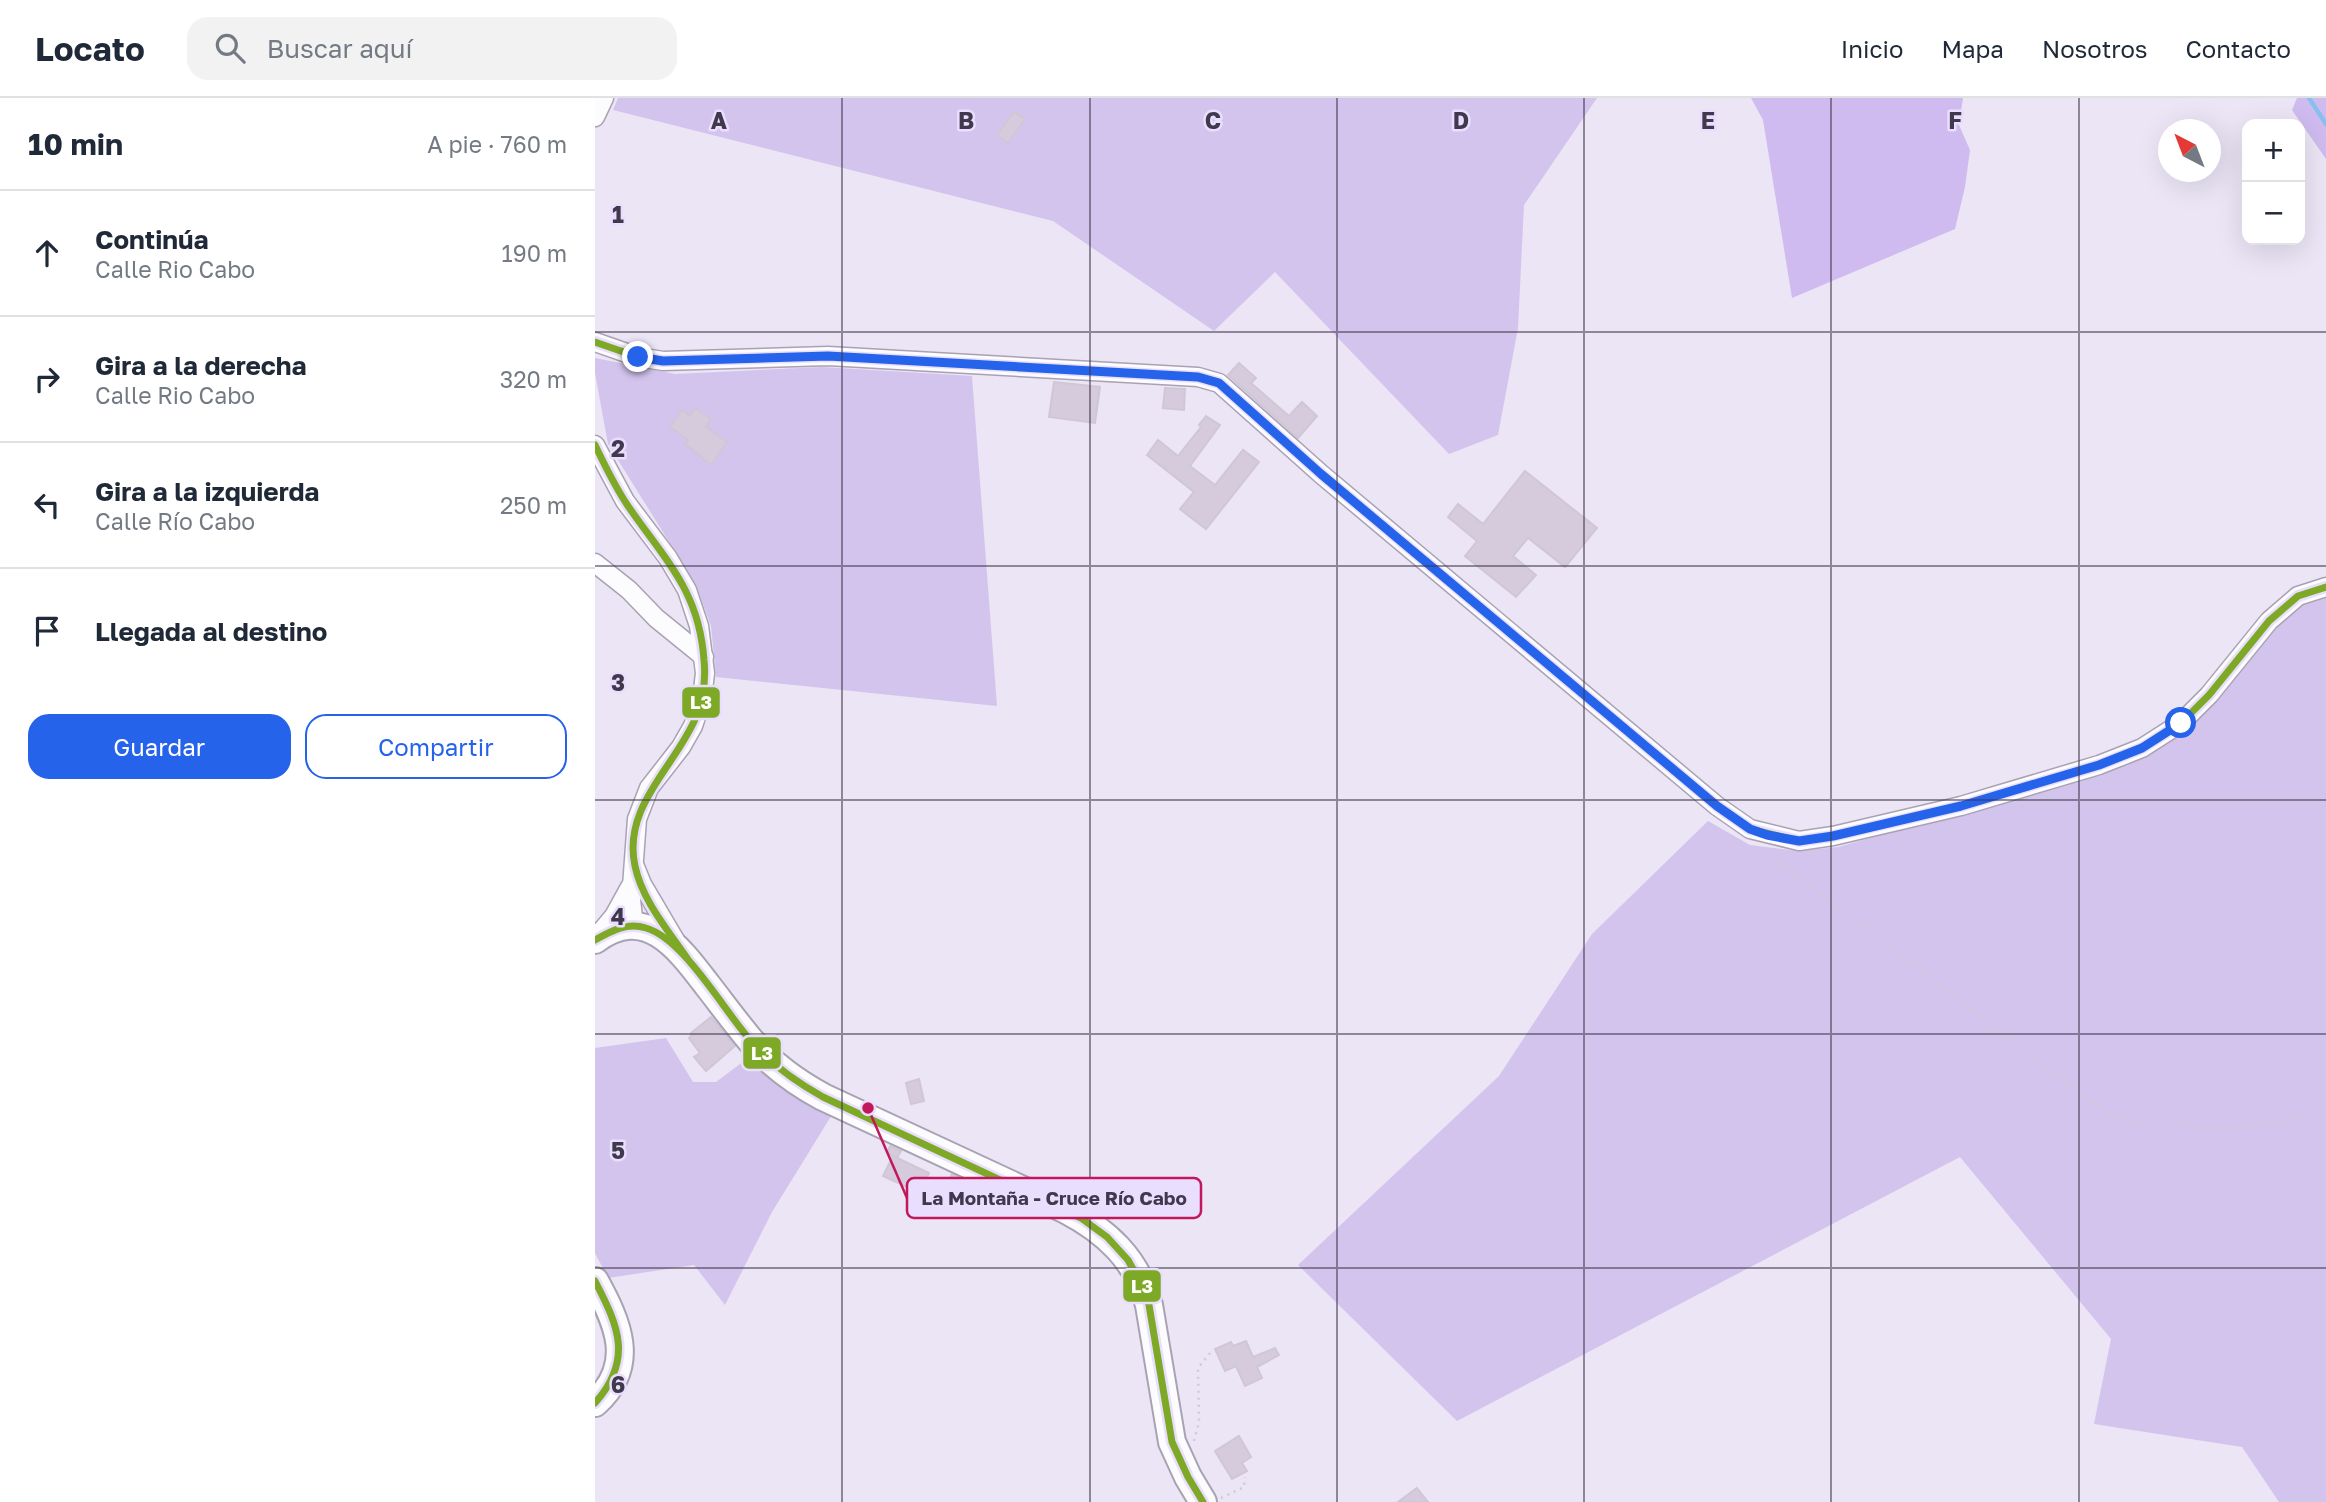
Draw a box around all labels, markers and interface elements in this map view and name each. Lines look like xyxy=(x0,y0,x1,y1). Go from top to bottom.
search box xyxy=(187,17,677,80)
text: Locato xyxy=(35,29,145,68)
icon: search xyxy=(211,29,249,67)
text: Buscar aquí xyxy=(267,33,413,64)
text: Inicio xyxy=(1841,34,1903,63)
text: Mapa xyxy=(1941,34,2004,63)
text: Nosotros xyxy=(2042,34,2148,63)
text: Contacto xyxy=(2186,34,2291,63)
text: A xyxy=(711,106,728,134)
text: B xyxy=(958,106,974,134)
text: C xyxy=(1205,106,1221,134)
text: D xyxy=(1453,106,1469,134)
text: E xyxy=(1701,106,1715,134)
text: F xyxy=(1948,106,1962,134)
north arrow xyxy=(2158,119,2221,182)
map controls xyxy=(2242,119,2305,245)
button: + xyxy=(2242,119,2305,182)
text: 10 min xyxy=(28,126,123,162)
text: A pie · 760 m xyxy=(427,130,567,158)
button: − xyxy=(2242,182,2305,245)
text: 1 xyxy=(612,200,624,228)
text: Continúa xyxy=(95,224,209,255)
icon: ahead xyxy=(28,234,66,272)
text: 190 m xyxy=(502,239,567,267)
text: Calle Rio Cabo xyxy=(95,255,255,283)
route end xyxy=(622,341,653,372)
text: Gira a la derecha xyxy=(95,350,307,381)
icon: right xyxy=(28,360,66,398)
text: 320 m xyxy=(500,365,567,393)
text: Calle Rio Cabo xyxy=(95,381,255,409)
text: 2 xyxy=(611,434,625,462)
text: Gira a la izquierda xyxy=(95,476,319,507)
icon: left xyxy=(28,486,66,524)
text: 250 m xyxy=(500,491,567,519)
text: Calle Río Cabo xyxy=(95,507,255,535)
icon: arrive xyxy=(28,612,66,650)
text: Llegada al destino xyxy=(95,616,327,647)
text: 3 xyxy=(611,668,625,696)
line badge: L3 xyxy=(681,686,721,719)
text: L3 xyxy=(690,690,712,713)
route start xyxy=(2165,707,2196,738)
button: Guardar xyxy=(28,714,291,779)
button: Compartir xyxy=(305,714,567,779)
text: 4 xyxy=(611,902,625,930)
line badge: L3 xyxy=(742,1036,782,1070)
text: L3 xyxy=(751,1041,773,1064)
text: 5 xyxy=(611,1136,625,1164)
callout: La Montaña - Cruce Río Cabo xyxy=(907,1178,1201,1218)
text: La Montaña - Cruce Río Cabo xyxy=(921,1186,1187,1209)
line badge: L3 xyxy=(1122,1269,1162,1303)
text: L3 xyxy=(1131,1274,1153,1297)
text: 6 xyxy=(611,1370,625,1398)

